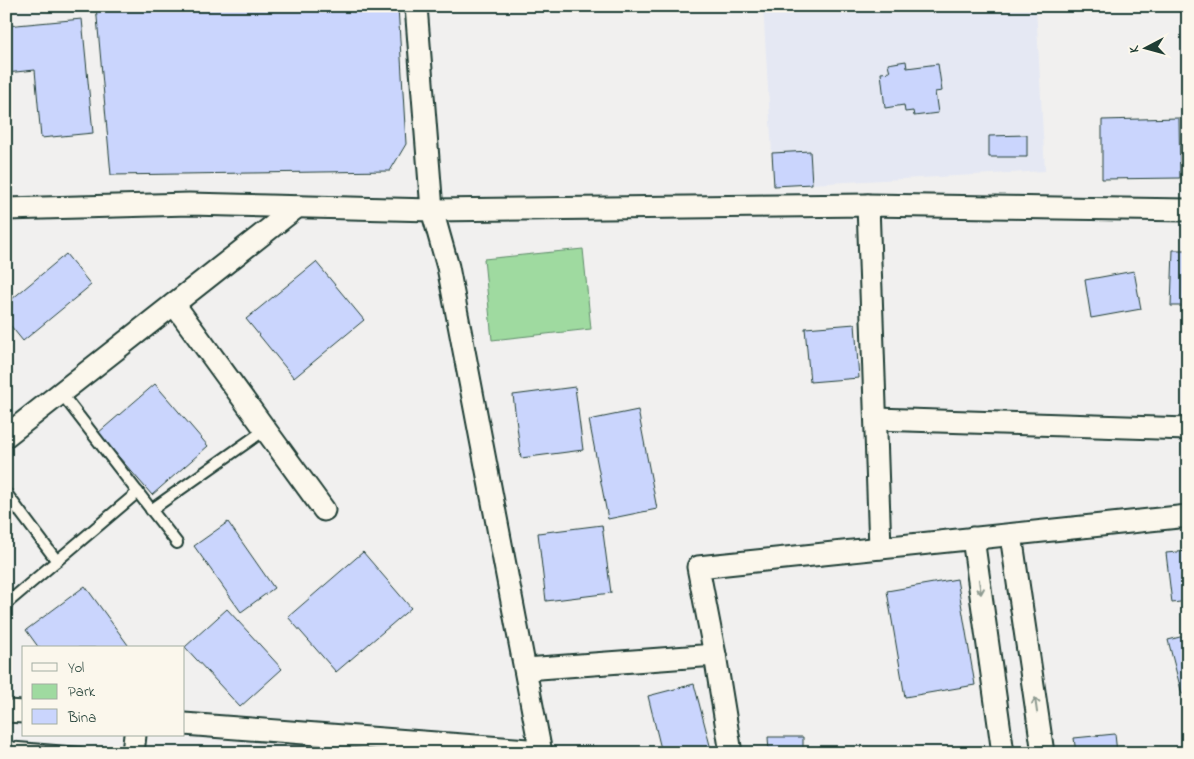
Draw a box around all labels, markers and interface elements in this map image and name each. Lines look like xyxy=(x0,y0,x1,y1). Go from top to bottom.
north arrow xyxy=(1122,22,1172,72)
text: K xyxy=(1124,44,1145,54)
one-way arrow xyxy=(975,578,985,594)
legend xyxy=(22,646,185,736)
text: Yol xyxy=(68,657,84,679)
text: Park xyxy=(68,681,96,703)
one-way arrow xyxy=(1031,697,1041,713)
text: Bina xyxy=(67,707,96,729)

